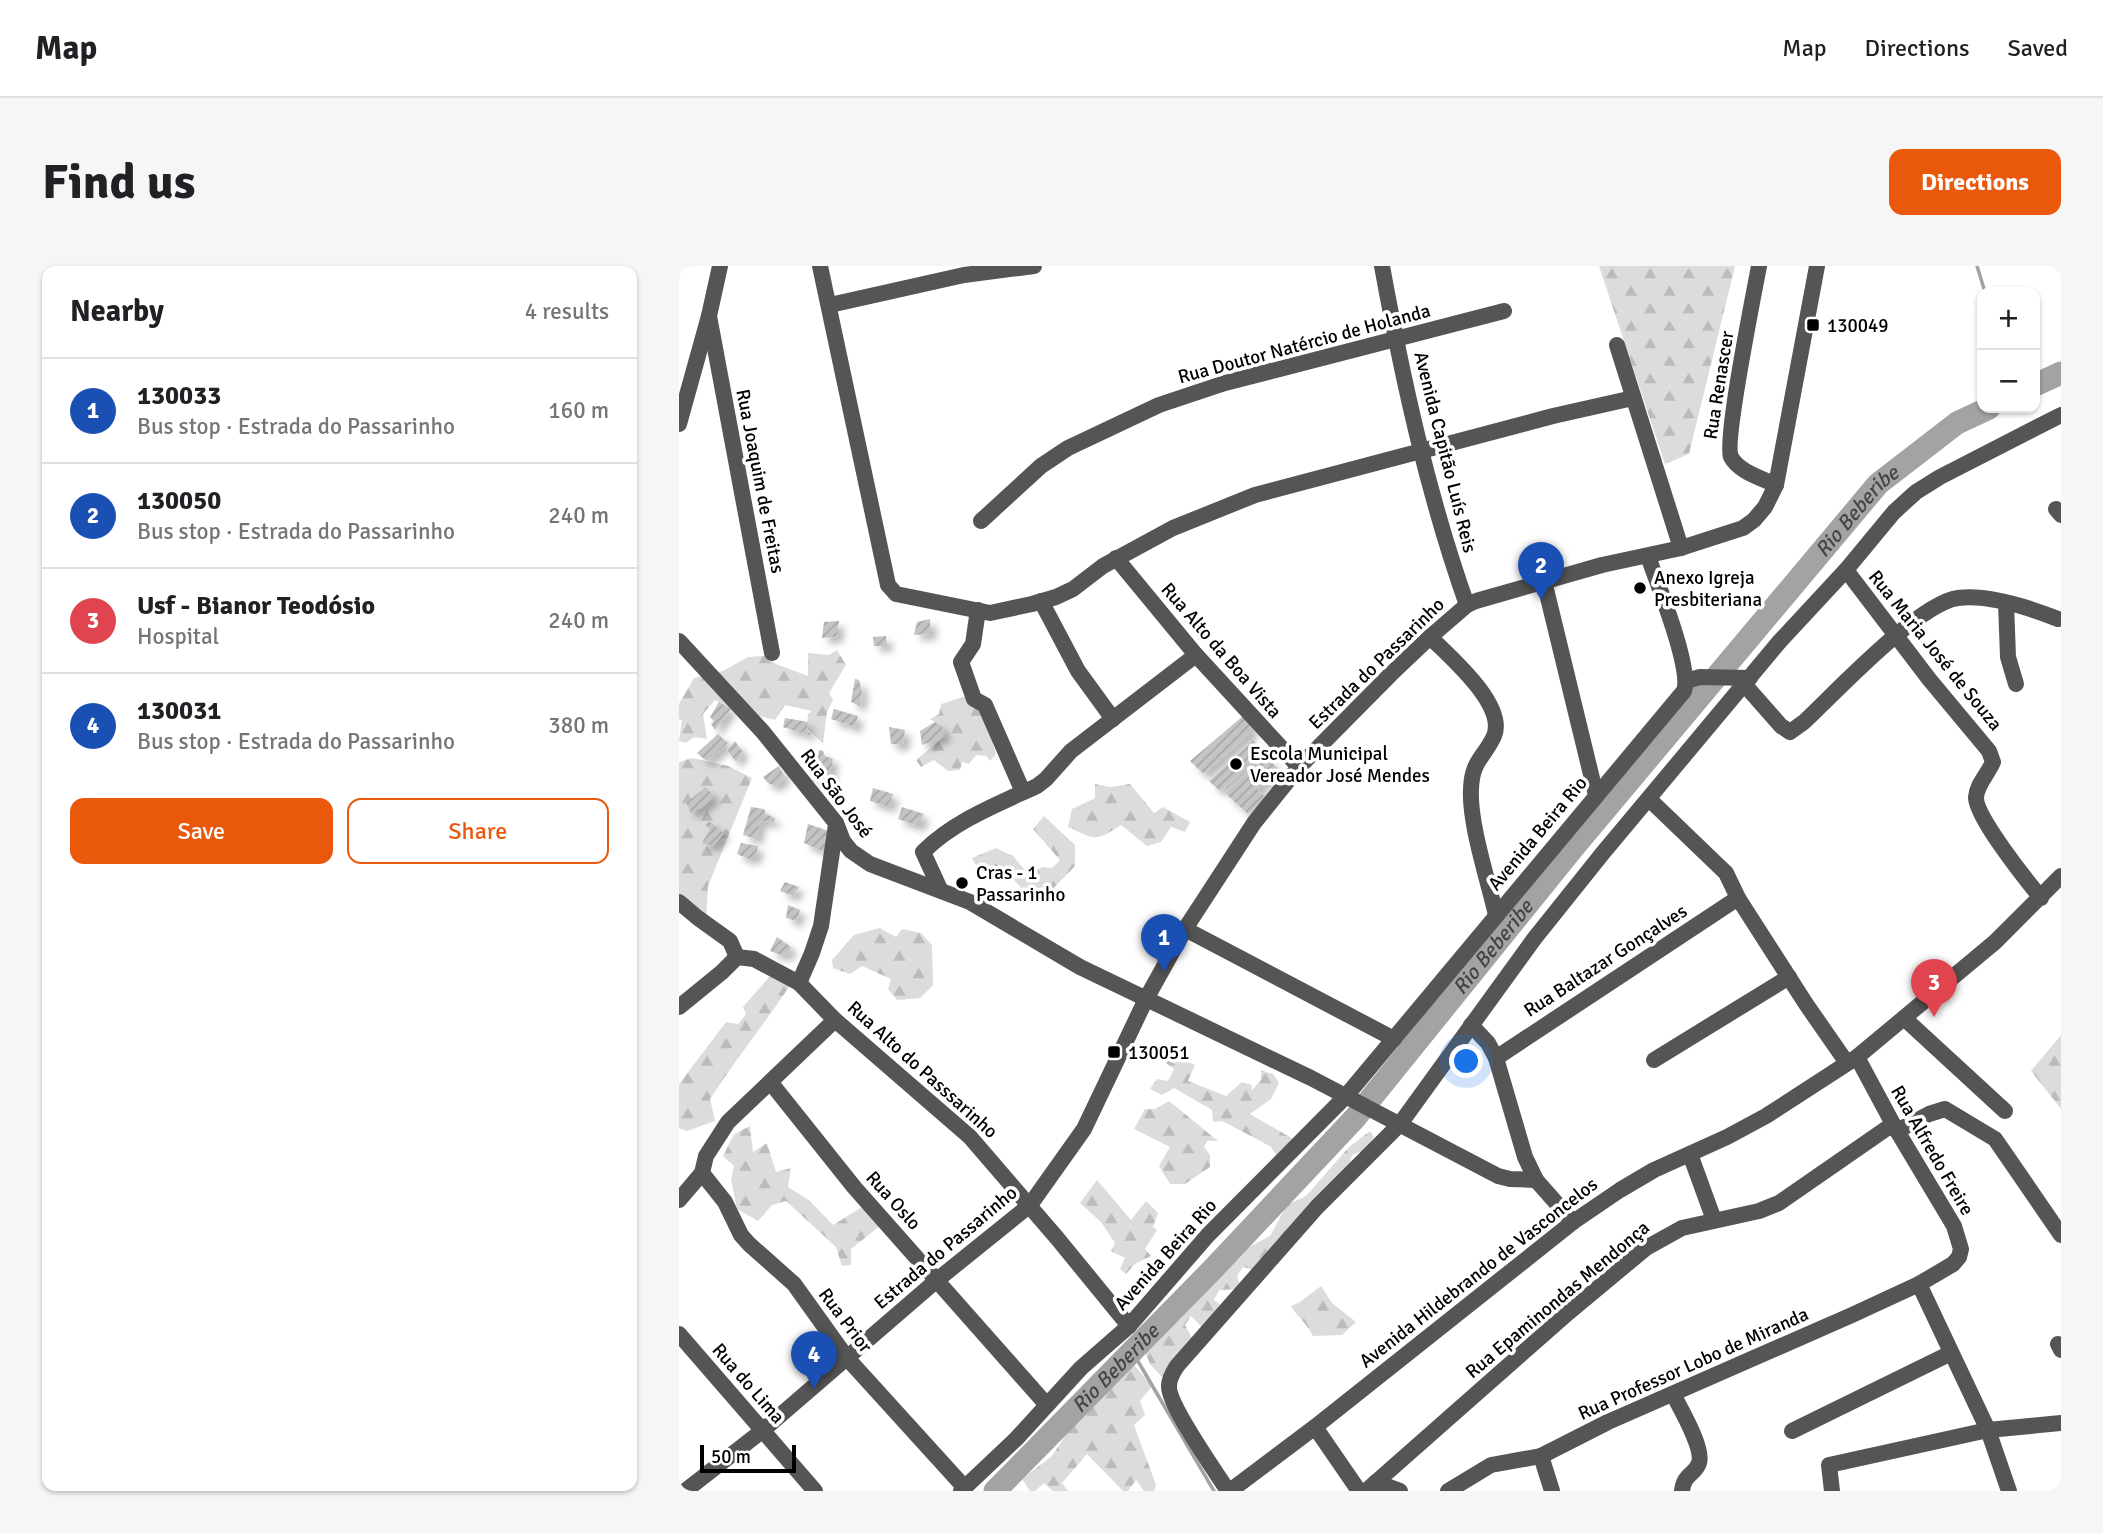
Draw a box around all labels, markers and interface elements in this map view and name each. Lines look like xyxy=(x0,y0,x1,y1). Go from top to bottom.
text: Map xyxy=(35,28,97,69)
text: Map xyxy=(1782,33,1827,63)
text: Directions xyxy=(1865,33,1970,63)
text: Saved xyxy=(2008,33,2068,63)
button: Directions xyxy=(1889,149,2061,215)
text: Find us xyxy=(42,152,195,212)
map controls xyxy=(1977,287,2040,413)
button: + xyxy=(1977,287,2040,350)
text: Nearby xyxy=(70,293,164,330)
text: 4 results xyxy=(525,297,609,326)
street label: Rua Doutor Natércio de Holanda xyxy=(1175,299,1433,389)
place label: 130049 xyxy=(1827,314,1889,338)
marker: 130049 xyxy=(1805,317,1821,333)
street label: Rua Renascer xyxy=(1699,329,1739,441)
street label: Avenida Capitão Luís Reis xyxy=(1408,349,1482,555)
button: − xyxy=(1977,350,2040,413)
text: 130033 xyxy=(137,380,221,412)
street label: Rua Joaquim de Freitas xyxy=(730,387,790,575)
text: 1 xyxy=(87,396,99,425)
text: 160 m xyxy=(548,396,609,425)
text: Bus stop · Estrada do Passarinho xyxy=(137,412,455,441)
water label: Rio Beberibe xyxy=(1809,459,1905,562)
text: 130050 xyxy=(137,485,221,517)
text: 2 xyxy=(87,501,99,530)
text: 240 m xyxy=(548,501,609,530)
text: Bus stop · Estrada do Passarinho xyxy=(137,517,455,546)
pin: 2 xyxy=(1518,542,1564,600)
place label: Anexo Igreja Presbiteriana xyxy=(1654,566,1762,612)
street label: Rua Maria José de Souza xyxy=(1863,566,2007,736)
street label: Rua Alto da Boa Vista xyxy=(1156,578,1287,723)
marker: Anexo Igreja Presbiteriana xyxy=(1632,580,1648,596)
text: Usf - Bianor Teodósio xyxy=(137,590,375,622)
street label: Estrada do Passarinho xyxy=(1304,593,1450,735)
text: 3 xyxy=(87,606,99,635)
text: 240 m xyxy=(548,606,609,635)
text: Hospital xyxy=(137,622,219,651)
text: 130031 xyxy=(137,695,221,727)
text: 4 xyxy=(87,711,99,740)
text: 380 m xyxy=(548,711,609,740)
text: Bus stop · Estrada do Passarinho xyxy=(137,727,455,756)
place label: Escola Municipal Vereador José Mendes xyxy=(1250,742,1430,788)
street label: Rua São José xyxy=(795,744,878,843)
marker: Escola Municipal Vereador José Mendes xyxy=(1228,756,1244,772)
street label: Avenida Beira Rio xyxy=(1483,771,1593,896)
button: Save xyxy=(70,798,333,864)
button: Share xyxy=(347,798,609,864)
place label: Cras - 1 Passarinho xyxy=(976,861,1065,907)
marker: Cras - 1 Passarinho xyxy=(954,875,970,891)
water label: Rio Beberibe xyxy=(1447,893,1540,1000)
street label: Rua Baltazar Gonçalves xyxy=(1519,899,1692,1023)
pin: 1 xyxy=(1141,914,1187,972)
pin: 3 xyxy=(1911,959,1957,1017)
street label: Rua Alto do Passsarinho xyxy=(842,996,1003,1144)
place label: 130051 xyxy=(1128,1041,1190,1065)
marker: 130051 xyxy=(1106,1044,1122,1060)
your location xyxy=(1449,1044,1483,1078)
street label: Rua Alfredo Freire xyxy=(1885,1081,1979,1220)
street label: Rua Oslo xyxy=(860,1166,926,1235)
street label: Avenida Hildebrando de Vasconcelos xyxy=(1355,1172,1602,1373)
street label: Estrada do Passarinho xyxy=(869,1181,1022,1315)
street label: Avenida Beira Rio xyxy=(1109,1194,1222,1315)
street label: Rua Epaminondas Mendonça xyxy=(1461,1216,1655,1384)
street label: Rua Prior xyxy=(813,1283,877,1358)
street label: Rua Professor Lobo de Miranda xyxy=(1574,1302,1812,1426)
water label: Rio Beberibe xyxy=(1066,1317,1166,1418)
pin: 4 xyxy=(791,1331,837,1389)
street label: Rua do Lima xyxy=(707,1338,790,1429)
scale bar xyxy=(700,1442,796,1474)
text: 50 m xyxy=(711,1445,751,1469)

